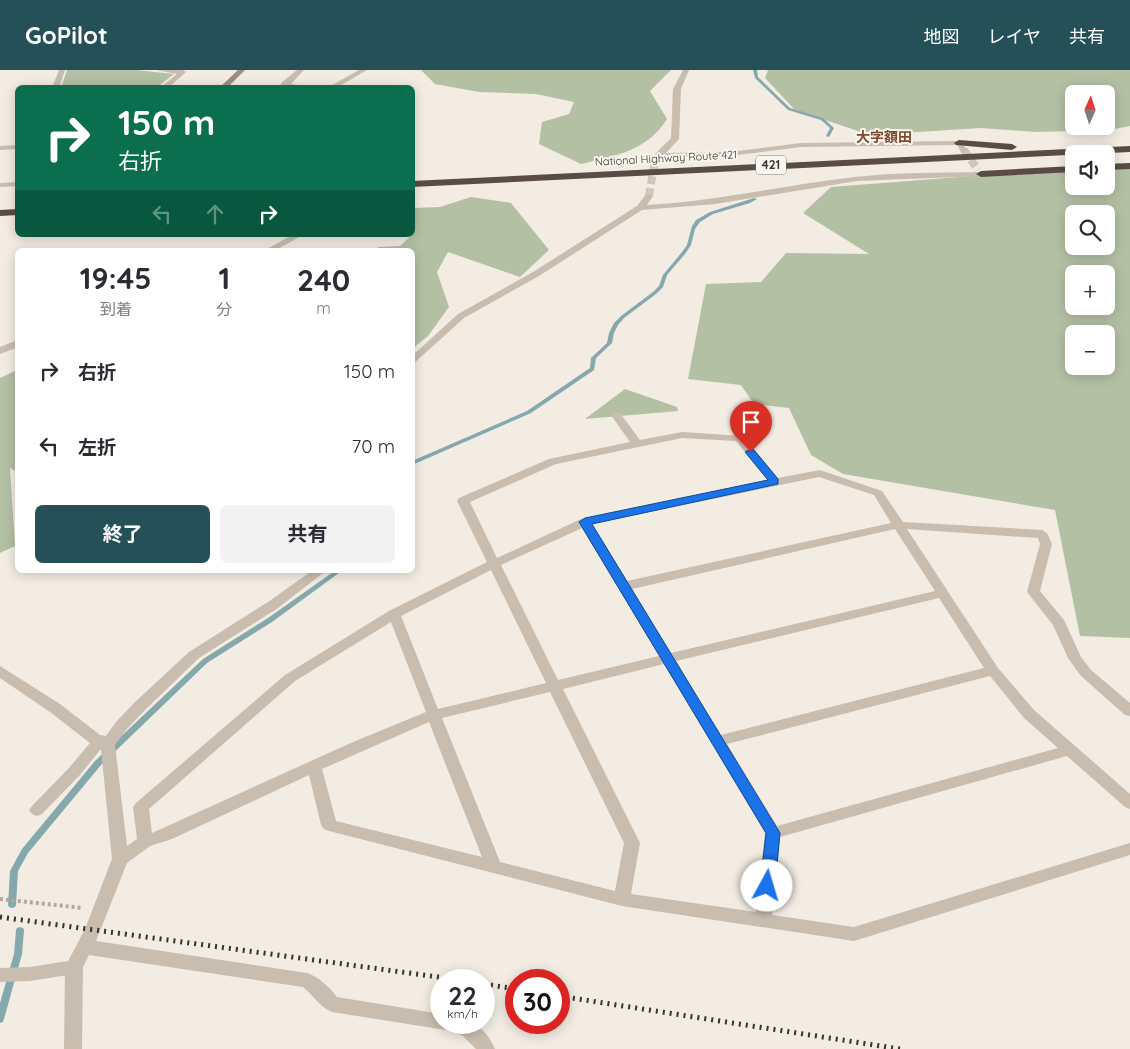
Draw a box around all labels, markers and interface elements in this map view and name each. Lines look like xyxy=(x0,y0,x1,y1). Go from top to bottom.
text: GoPilot xyxy=(25,20,108,50)
text: 地図 xyxy=(924,25,960,48)
text: レイヤ xyxy=(988,25,1041,48)
text: 共有 xyxy=(1069,25,1105,48)
north arrow xyxy=(1065,85,1115,135)
map controls xyxy=(1065,85,1115,375)
text: 150 m xyxy=(118,100,215,144)
icon: right xyxy=(35,105,100,170)
district label: 大字額田 xyxy=(856,128,912,146)
button: sound xyxy=(1065,145,1115,195)
text: 右折 xyxy=(118,147,162,175)
street label: National Highway Route 421 xyxy=(594,147,738,169)
road number: 421 xyxy=(756,156,786,174)
icon: left xyxy=(148,200,176,228)
icon: ahead xyxy=(201,200,229,228)
icon: right xyxy=(254,200,282,228)
button: search xyxy=(1065,205,1115,255)
text: 19:45 xyxy=(80,259,152,297)
text: 1 xyxy=(219,259,230,297)
text: 240 xyxy=(297,261,350,299)
button: + xyxy=(1065,265,1115,315)
text: m xyxy=(316,298,331,318)
text: 到着 xyxy=(100,299,132,319)
text: 分 xyxy=(216,299,232,319)
button: − xyxy=(1065,325,1115,375)
icon: right xyxy=(35,357,63,385)
text: 150 m xyxy=(344,359,395,383)
text: 右折 xyxy=(78,360,116,384)
pin xyxy=(730,401,772,452)
icon: arrive xyxy=(737,408,765,436)
icon: left xyxy=(35,432,63,460)
text: 70 m xyxy=(351,434,395,458)
text: 左折 xyxy=(78,435,116,459)
button: 終了 xyxy=(35,505,210,563)
button: 共有 xyxy=(220,505,395,563)
position arrow xyxy=(740,859,792,911)
speed limit sign: 30 xyxy=(505,969,570,1034)
text: 22 xyxy=(448,980,477,1011)
text: km/h xyxy=(447,1006,478,1021)

